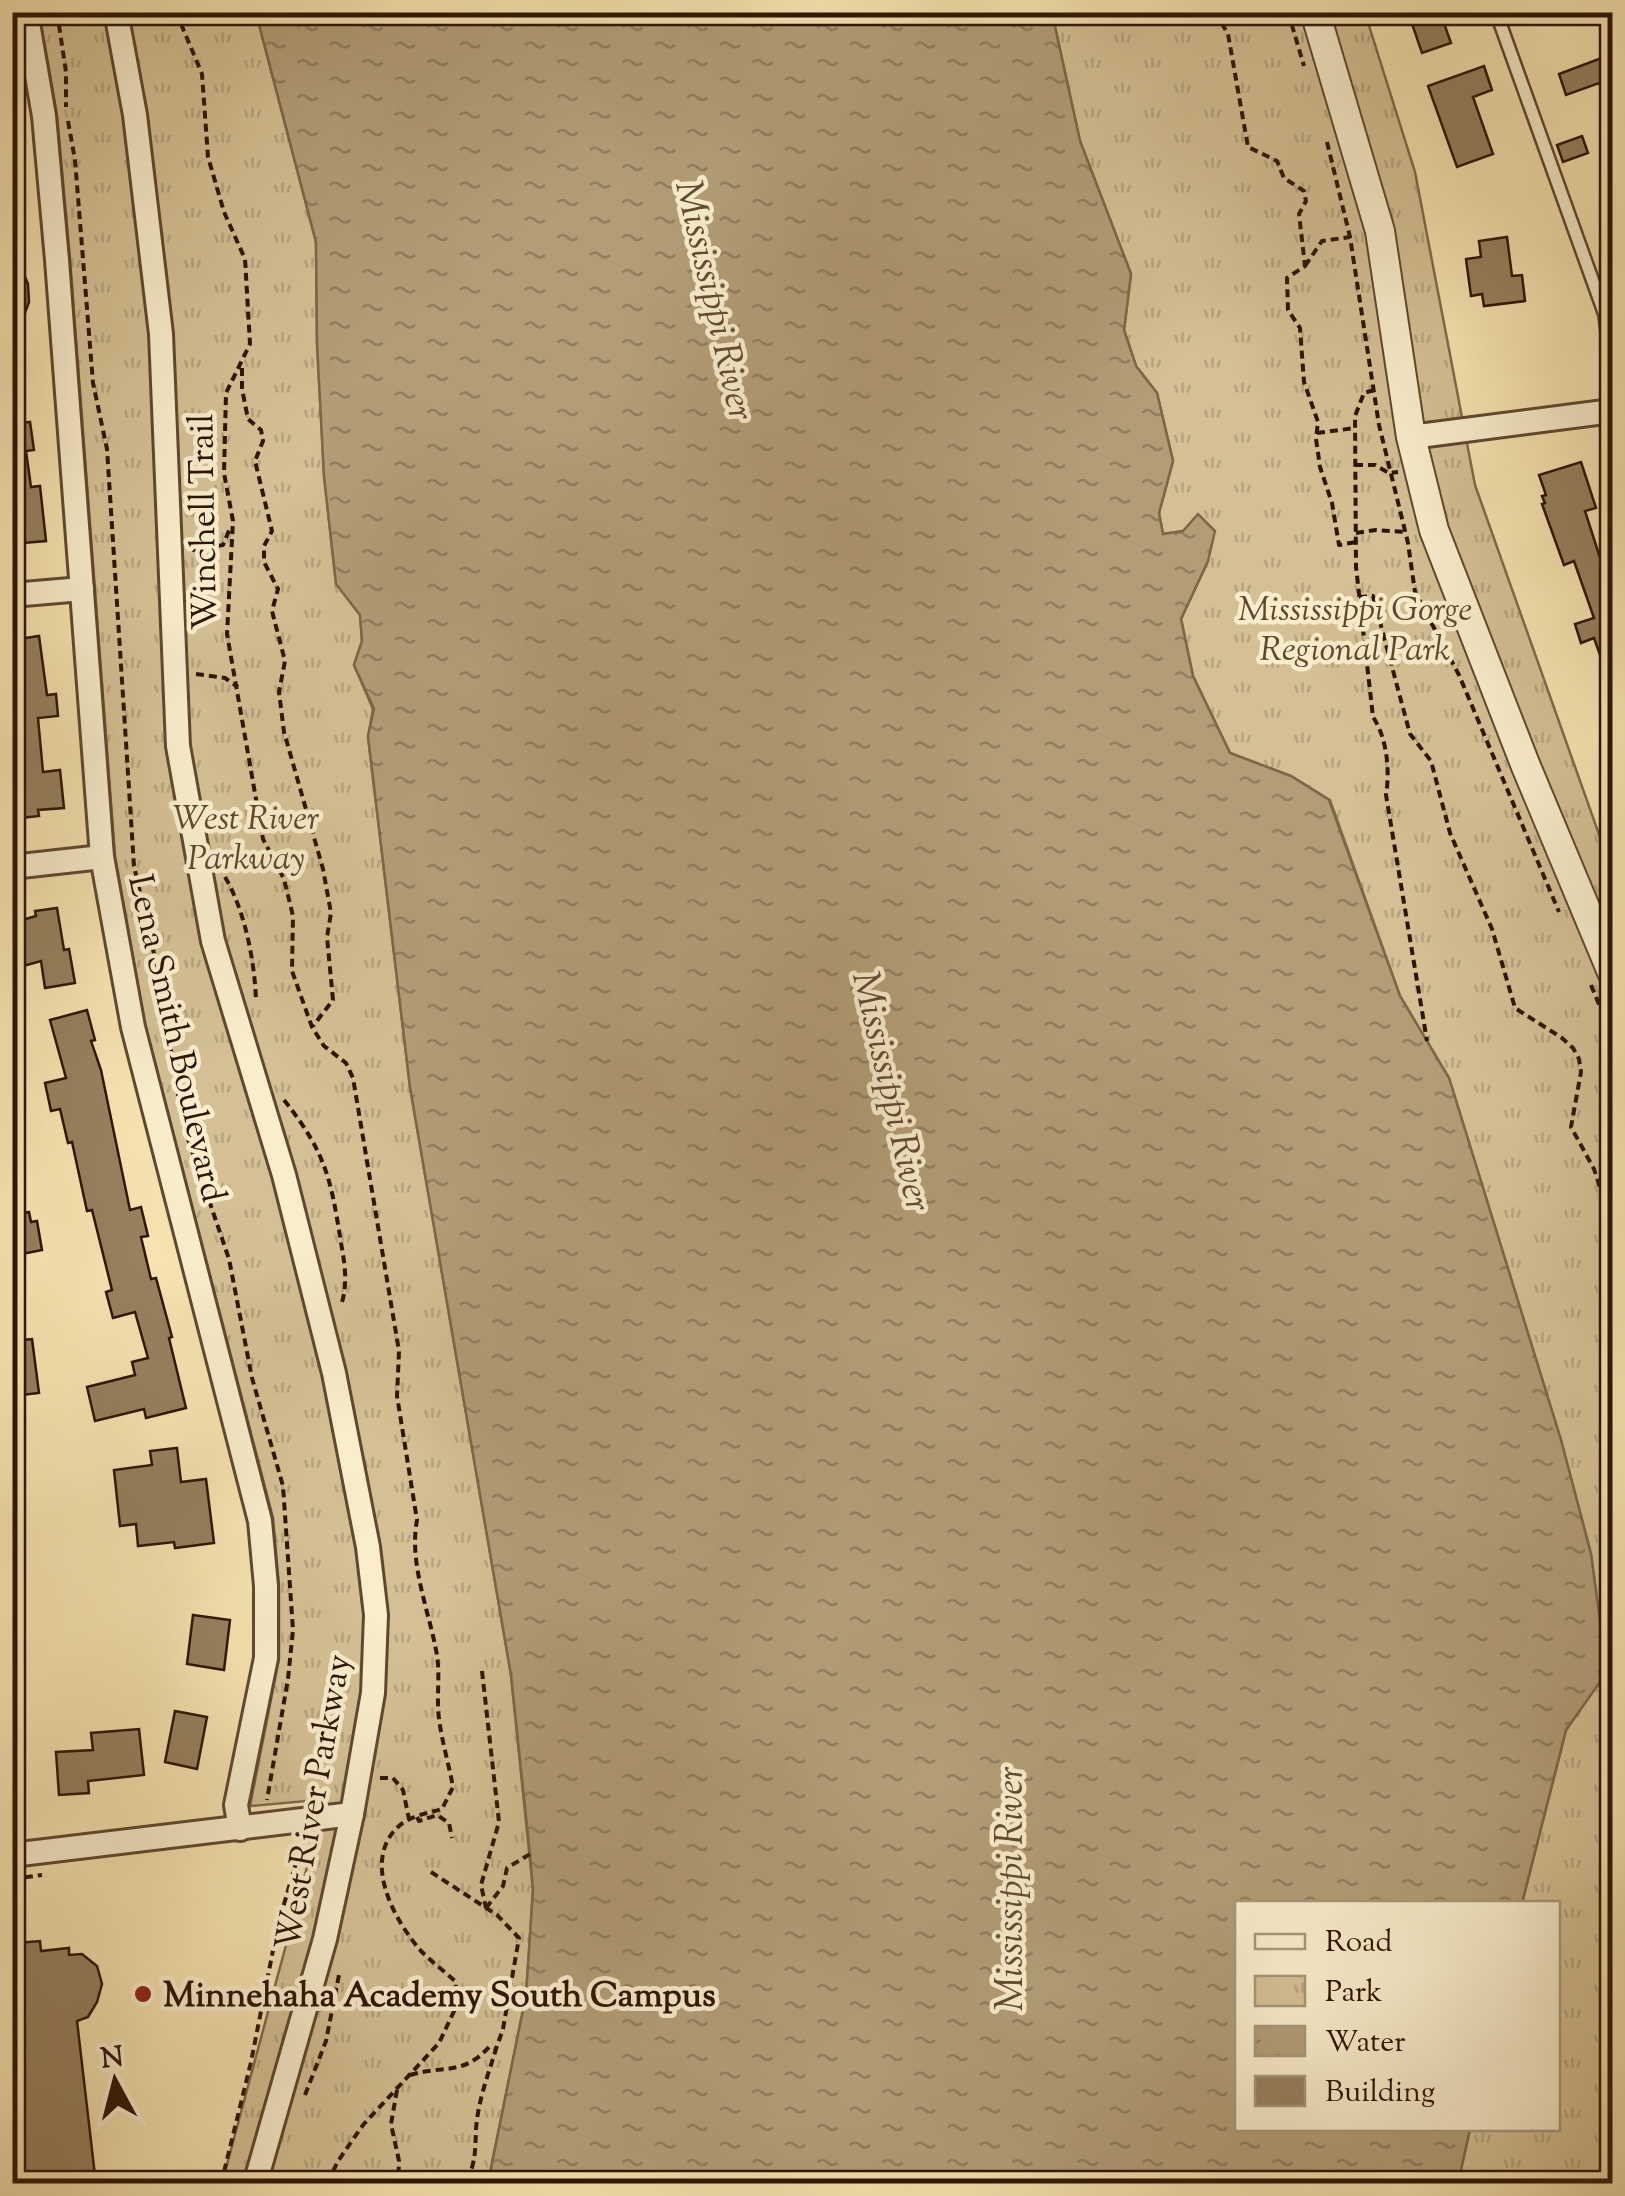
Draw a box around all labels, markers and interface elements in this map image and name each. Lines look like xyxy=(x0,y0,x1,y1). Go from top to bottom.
water label: Mississippi River xyxy=(658,175,766,426)
street label: Winchell Trail xyxy=(178,413,233,631)
park label: Mississippi Gorge Regional Park xyxy=(1238,586,1472,677)
park label: West River Parkway xyxy=(173,795,319,886)
street label: Lena Smith Boulevard xyxy=(112,870,237,1208)
water label: Mississippi River xyxy=(835,966,943,1217)
street label: West River Parkway xyxy=(264,1651,367,1955)
water label: Mississippi River xyxy=(986,1766,1040,2012)
legend xyxy=(1235,1901,1560,2131)
text: Road xyxy=(1325,1922,1392,1965)
place label: Minnehaha Academy South Campus xyxy=(163,1972,716,2023)
text: Park xyxy=(1325,1972,1382,2015)
marker: Minnehaha Academy South Campus xyxy=(132,1983,154,2005)
text: Water xyxy=(1325,2022,1406,2065)
north arrow xyxy=(65,2031,165,2131)
text: N xyxy=(99,2038,126,2080)
text: Building xyxy=(1325,2072,1435,2115)

